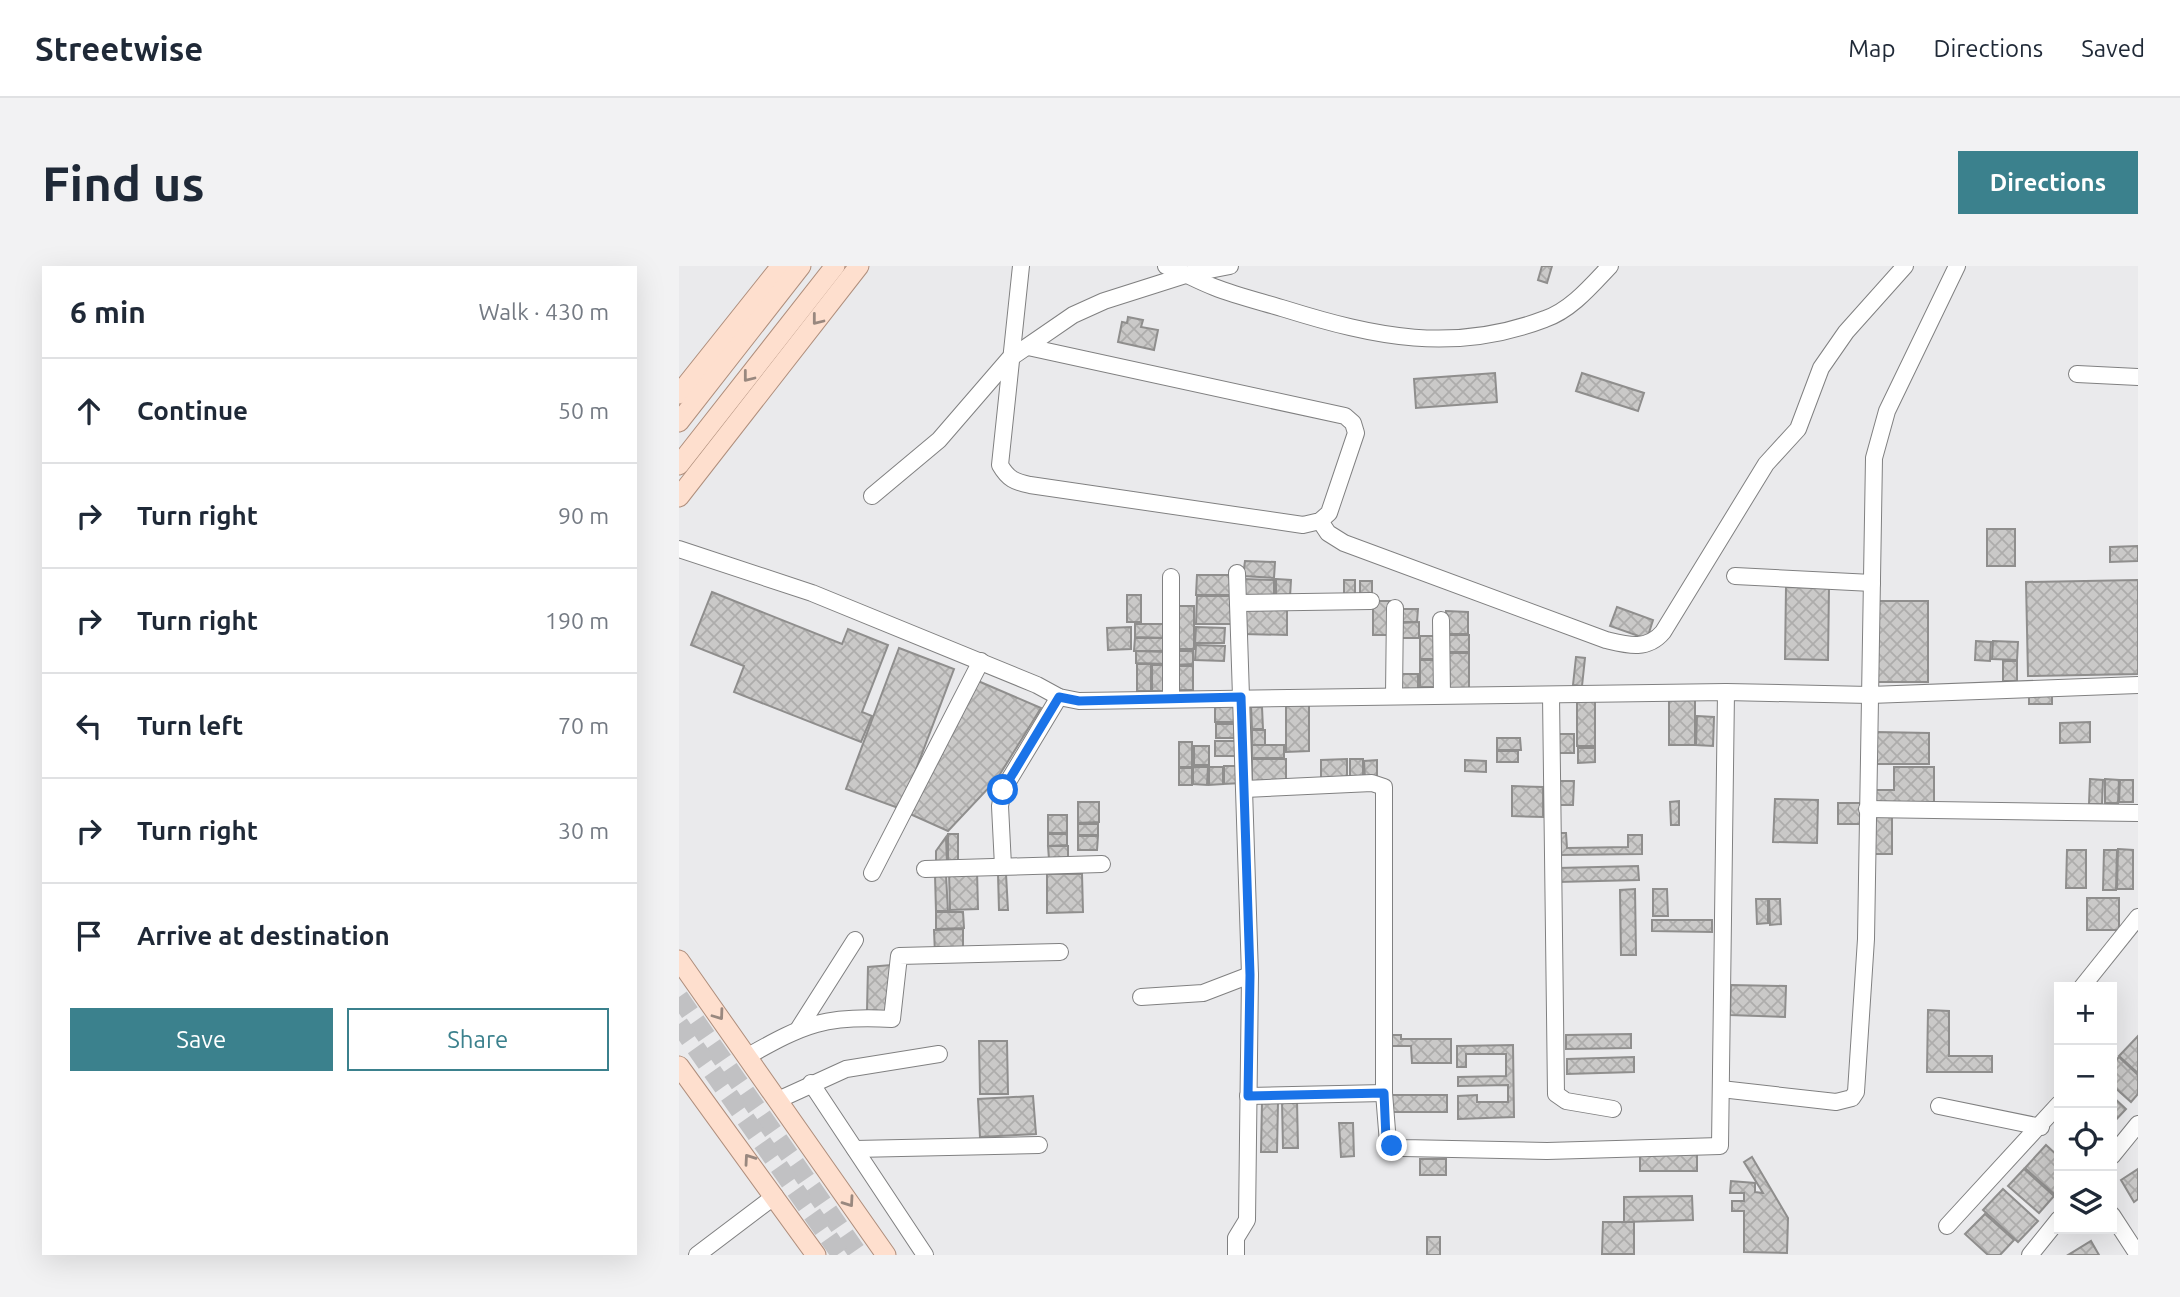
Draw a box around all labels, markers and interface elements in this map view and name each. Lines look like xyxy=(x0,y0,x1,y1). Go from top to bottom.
text: Streetwise xyxy=(35,30,203,67)
text: Map xyxy=(1848,35,1895,62)
text: Directions xyxy=(1933,35,2043,62)
text: Saved xyxy=(2081,35,2145,62)
button: Directions xyxy=(1958,151,2138,214)
text: Find us xyxy=(42,155,205,210)
text: 6 min xyxy=(70,295,146,329)
text: Walk · 430 m xyxy=(478,299,609,324)
one-way arrow xyxy=(813,312,826,325)
one-way arrow xyxy=(743,370,756,382)
icon: ahead xyxy=(70,392,108,430)
text: Continue xyxy=(137,396,248,425)
text: 50 m xyxy=(558,398,609,423)
icon: right xyxy=(70,497,108,535)
text: Turn right xyxy=(137,501,258,530)
text: 90 m xyxy=(558,503,609,528)
icon: right xyxy=(70,602,108,640)
text: Turn right xyxy=(137,606,258,635)
text: 190 m xyxy=(545,608,609,633)
icon: left xyxy=(70,707,108,745)
text: Turn left xyxy=(137,711,243,740)
text: 70 m xyxy=(558,713,609,738)
route start xyxy=(987,774,1018,805)
icon: right xyxy=(70,812,108,850)
text: Turn right xyxy=(137,816,258,845)
text: 30 m xyxy=(558,818,609,843)
icon: arrive xyxy=(70,917,108,955)
text: Arrive at destination xyxy=(137,921,390,950)
map controls xyxy=(2054,982,2117,1234)
button: + xyxy=(2054,982,2117,1045)
one-way arrow xyxy=(711,1007,723,1020)
button: Save xyxy=(70,1008,333,1071)
button: Share xyxy=(347,1008,609,1071)
button: − xyxy=(2054,1045,2117,1108)
button: locate xyxy=(2054,1108,2117,1171)
route end xyxy=(1376,1130,1407,1161)
one-way arrow xyxy=(745,1154,757,1167)
button: layers xyxy=(2054,1171,2117,1234)
one-way arrow xyxy=(841,1194,854,1207)

